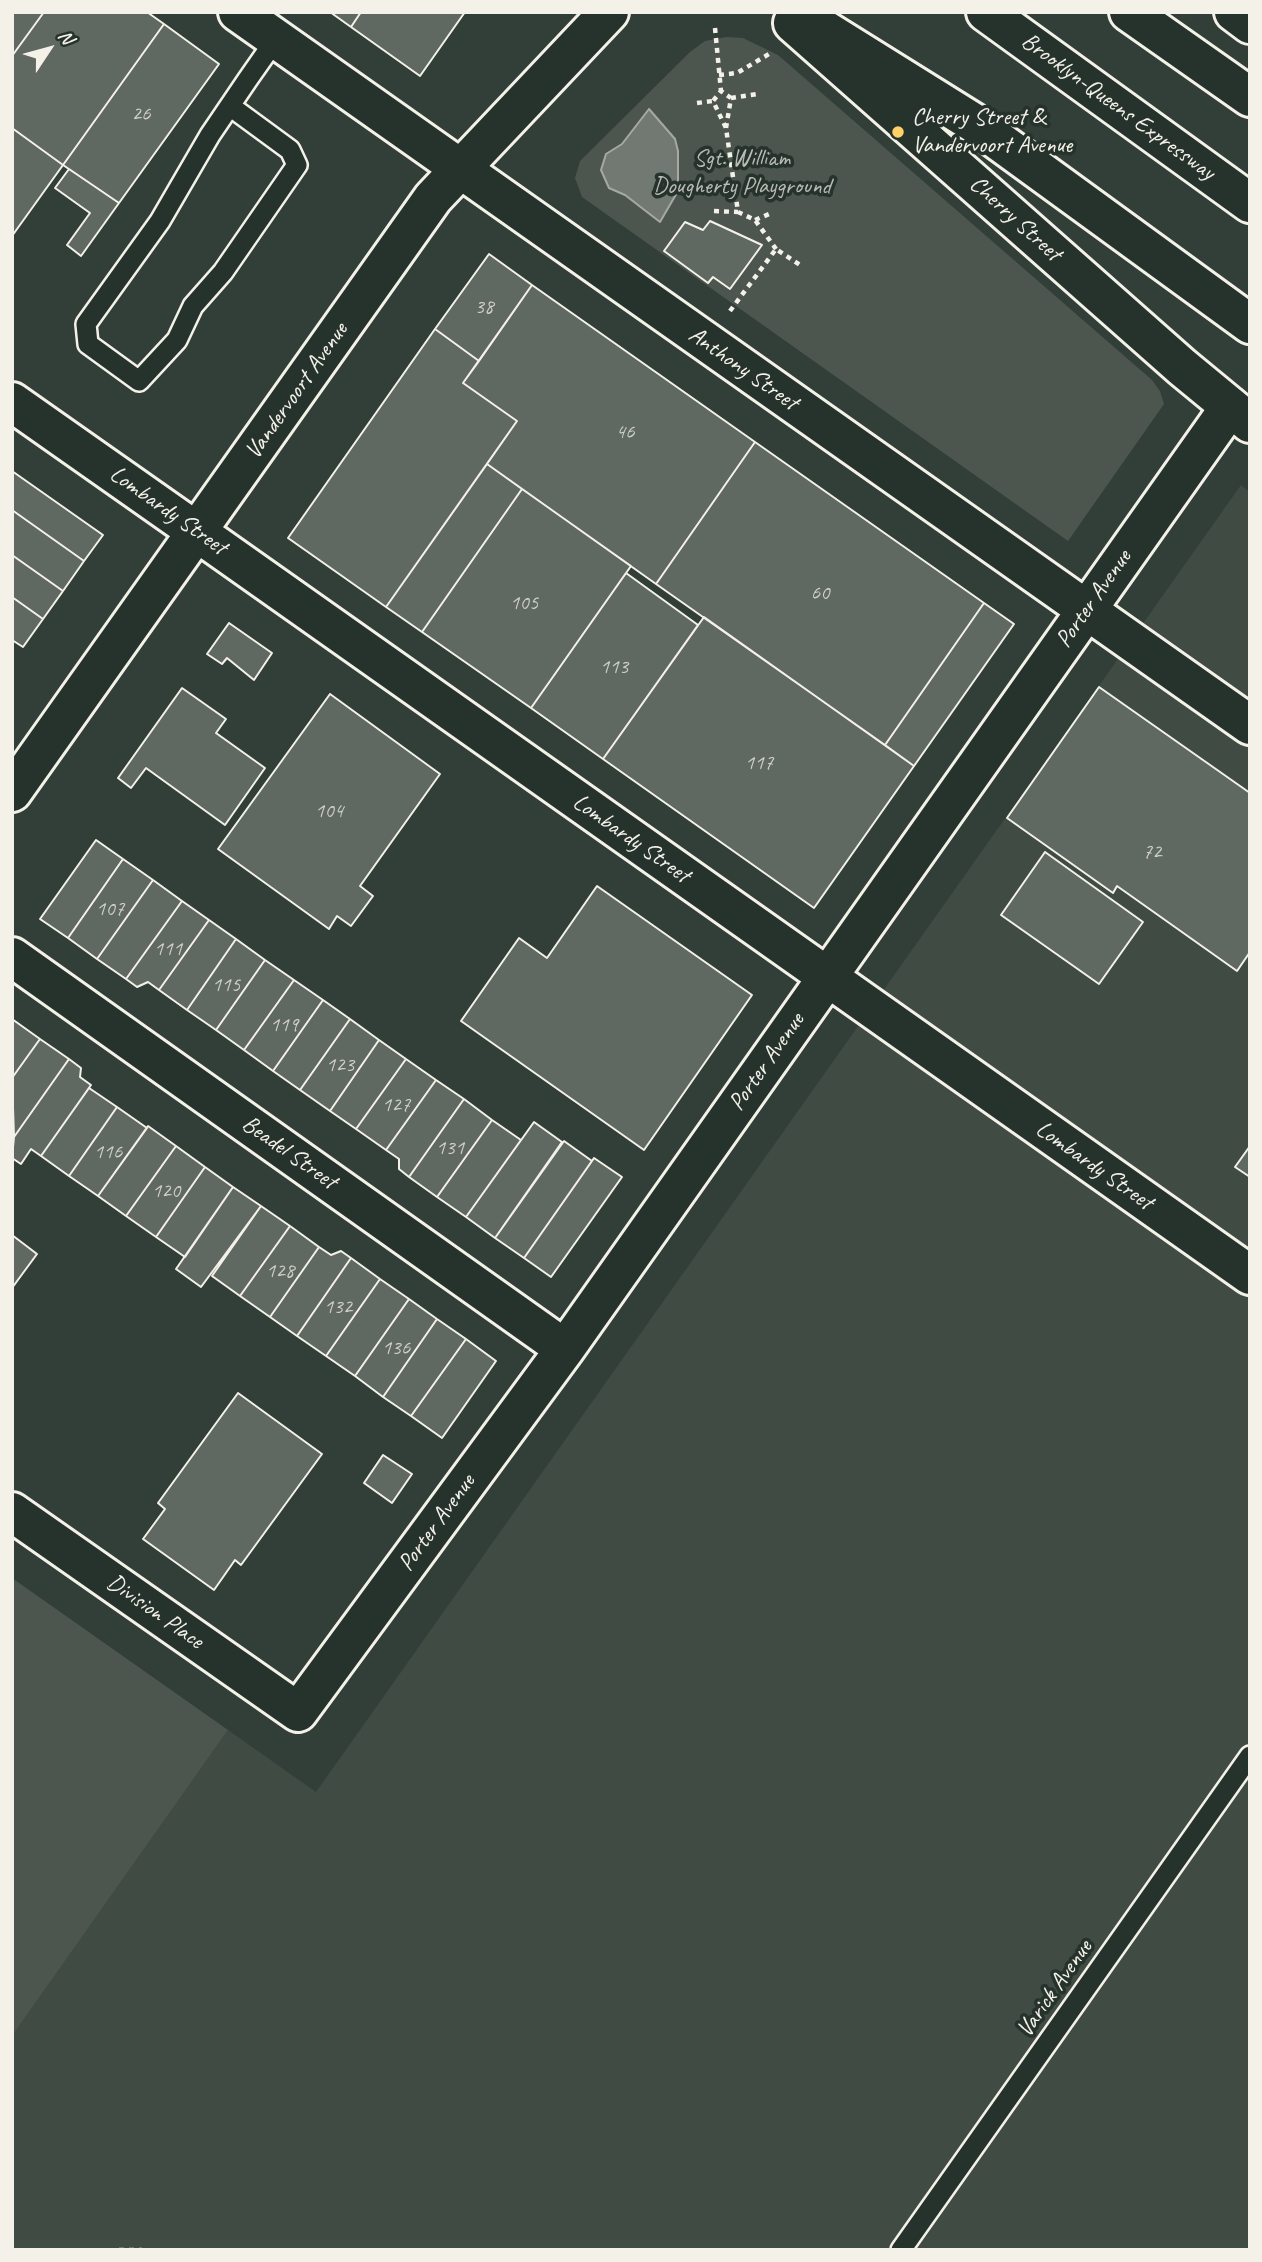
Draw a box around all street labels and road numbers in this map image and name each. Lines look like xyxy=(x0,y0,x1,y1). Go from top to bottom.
street label: Brooklyn-Queens Expressway xyxy=(1016,27,1220,187)
street label: Cherry Street xyxy=(963,170,1067,268)
street label: Vandervoort Avenue xyxy=(239,317,355,465)
street label: Anthony Street xyxy=(683,321,803,417)
street label: Lombardy Street xyxy=(104,460,232,562)
street label: Porter Avenue xyxy=(1050,545,1138,653)
street label: Lombardy Street xyxy=(567,788,695,890)
street label: Porter Avenue xyxy=(723,1008,811,1116)
street label: Beadel Street xyxy=(236,1110,342,1196)
street label: Lombardy Street xyxy=(1030,1115,1158,1217)
street label: Porter Avenue xyxy=(392,1469,482,1577)
street label: Division Place xyxy=(101,1568,209,1656)
street label: Varick Avenue xyxy=(1011,1935,1099,2043)

